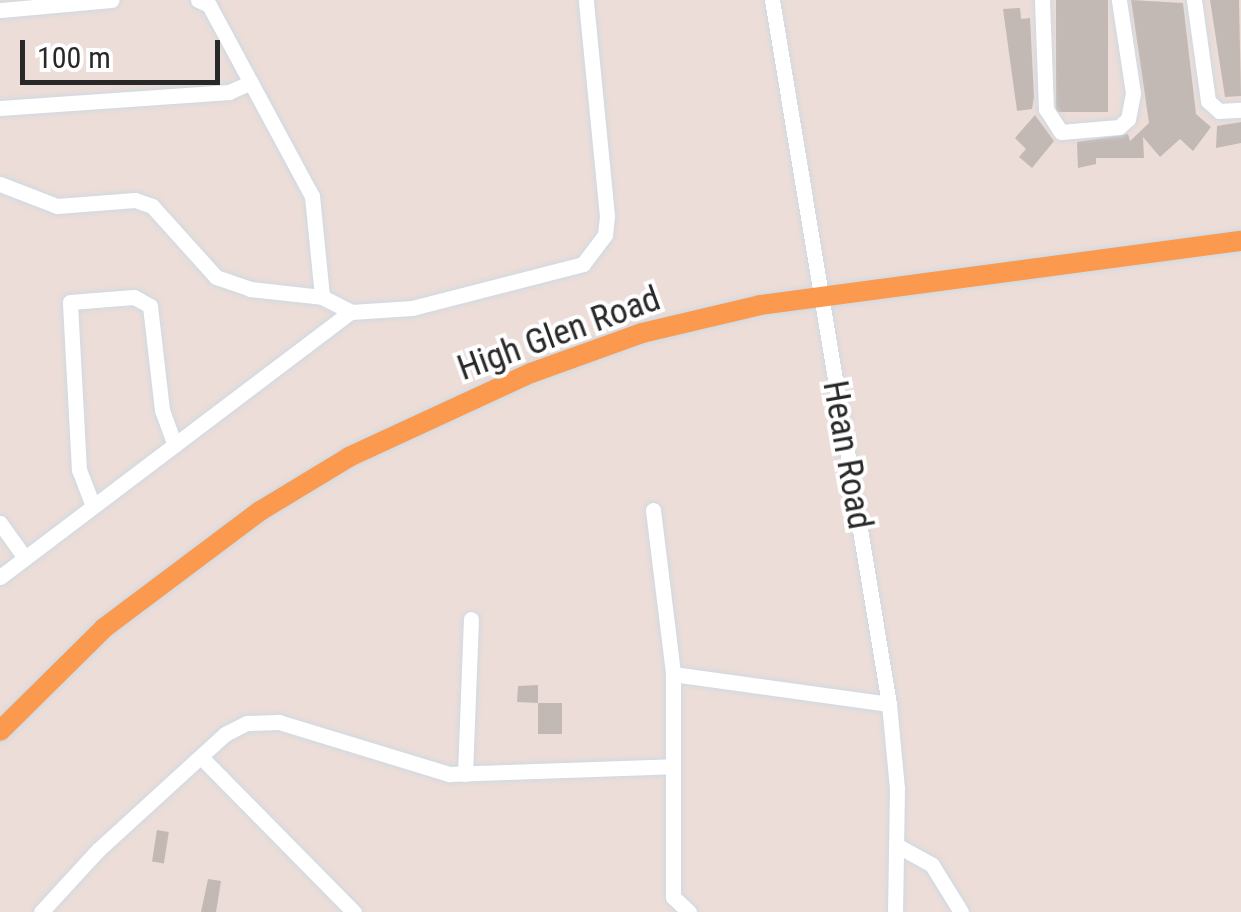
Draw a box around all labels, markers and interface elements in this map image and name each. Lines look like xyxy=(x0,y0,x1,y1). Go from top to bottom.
scale bar xyxy=(25,20,225,82)
text: 100 m xyxy=(37,40,111,75)
street label: High Glen Road xyxy=(452,278,666,390)
street label: Hean Road xyxy=(813,377,881,533)

